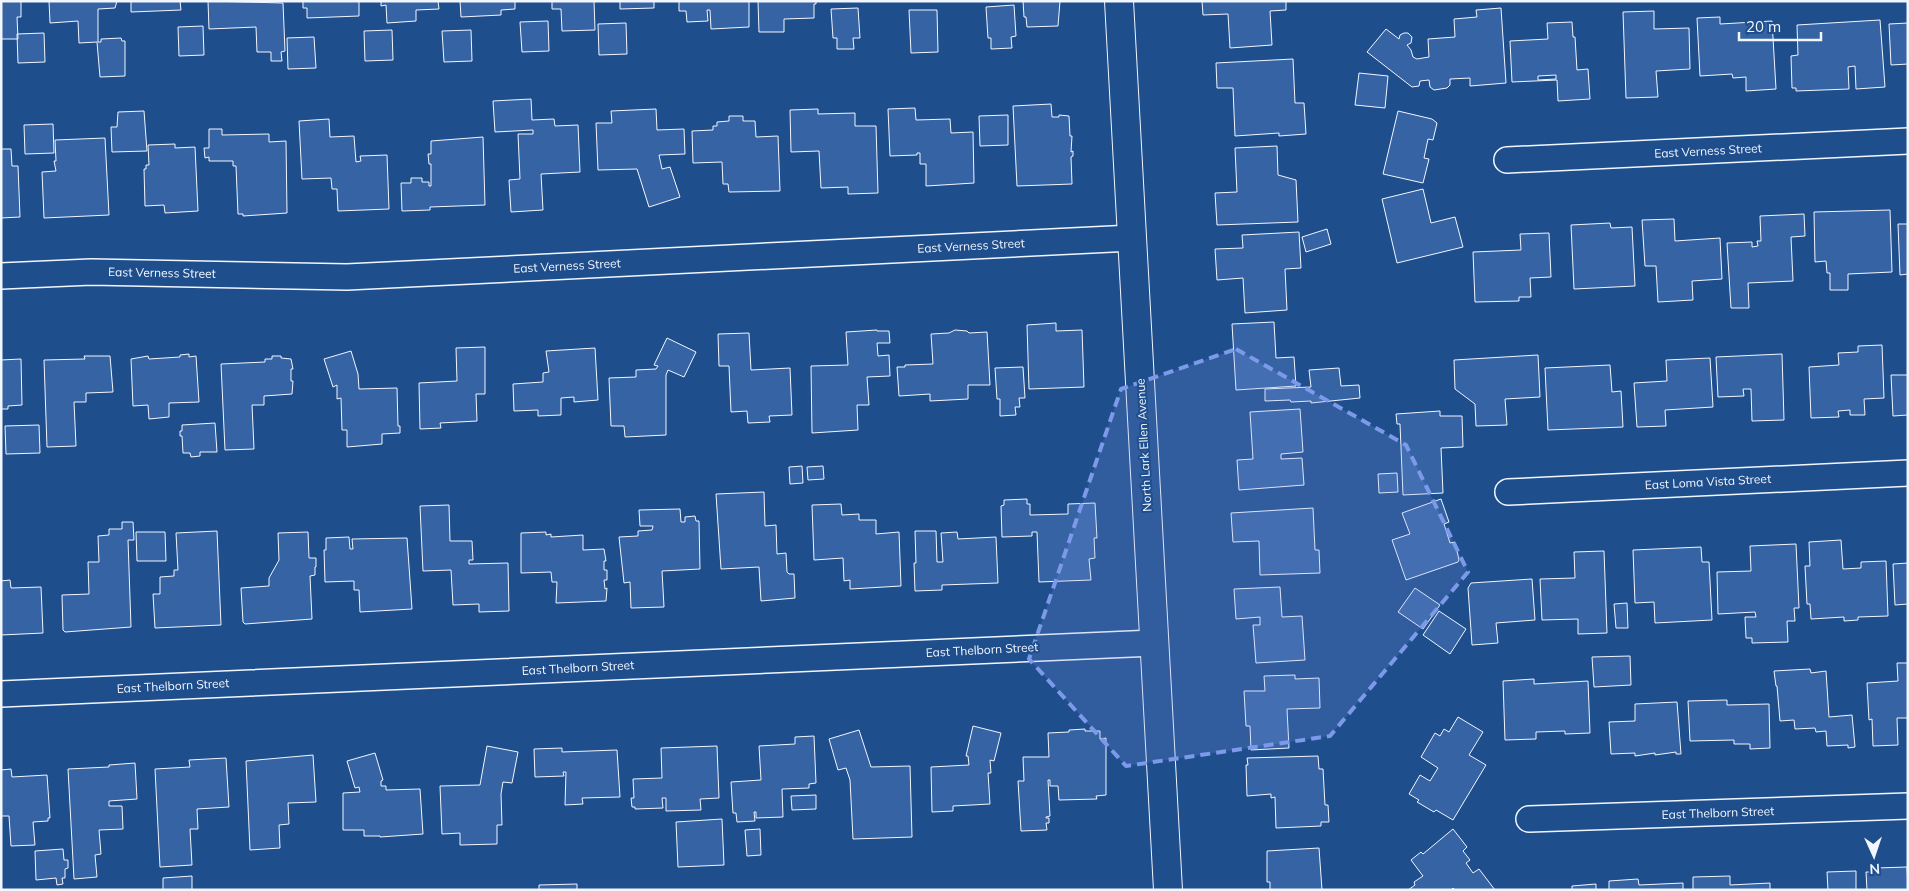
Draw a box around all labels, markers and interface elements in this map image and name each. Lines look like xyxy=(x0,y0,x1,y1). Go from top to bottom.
scale bar xyxy=(1739,10,1822,42)
text: 20 m xyxy=(1746,17,1781,36)
street label: East Verness Street xyxy=(1654,140,1762,161)
street label: East Verness Street xyxy=(917,235,1025,256)
street label: East Verness Street xyxy=(513,255,621,276)
street label: East Verness Street xyxy=(108,264,216,281)
street label: North Lark Ellen Avenue xyxy=(1133,378,1154,512)
street label: East Loma Vista Street xyxy=(1644,471,1771,492)
street label: East Thelborn Street xyxy=(925,639,1039,660)
street label: East Thelborn Street xyxy=(521,657,635,678)
street label: East Thelborn Street xyxy=(116,675,230,696)
street label: East Thelborn Street xyxy=(1661,803,1775,822)
north arrow xyxy=(1849,831,1899,881)
text: N xyxy=(1869,860,1880,878)

